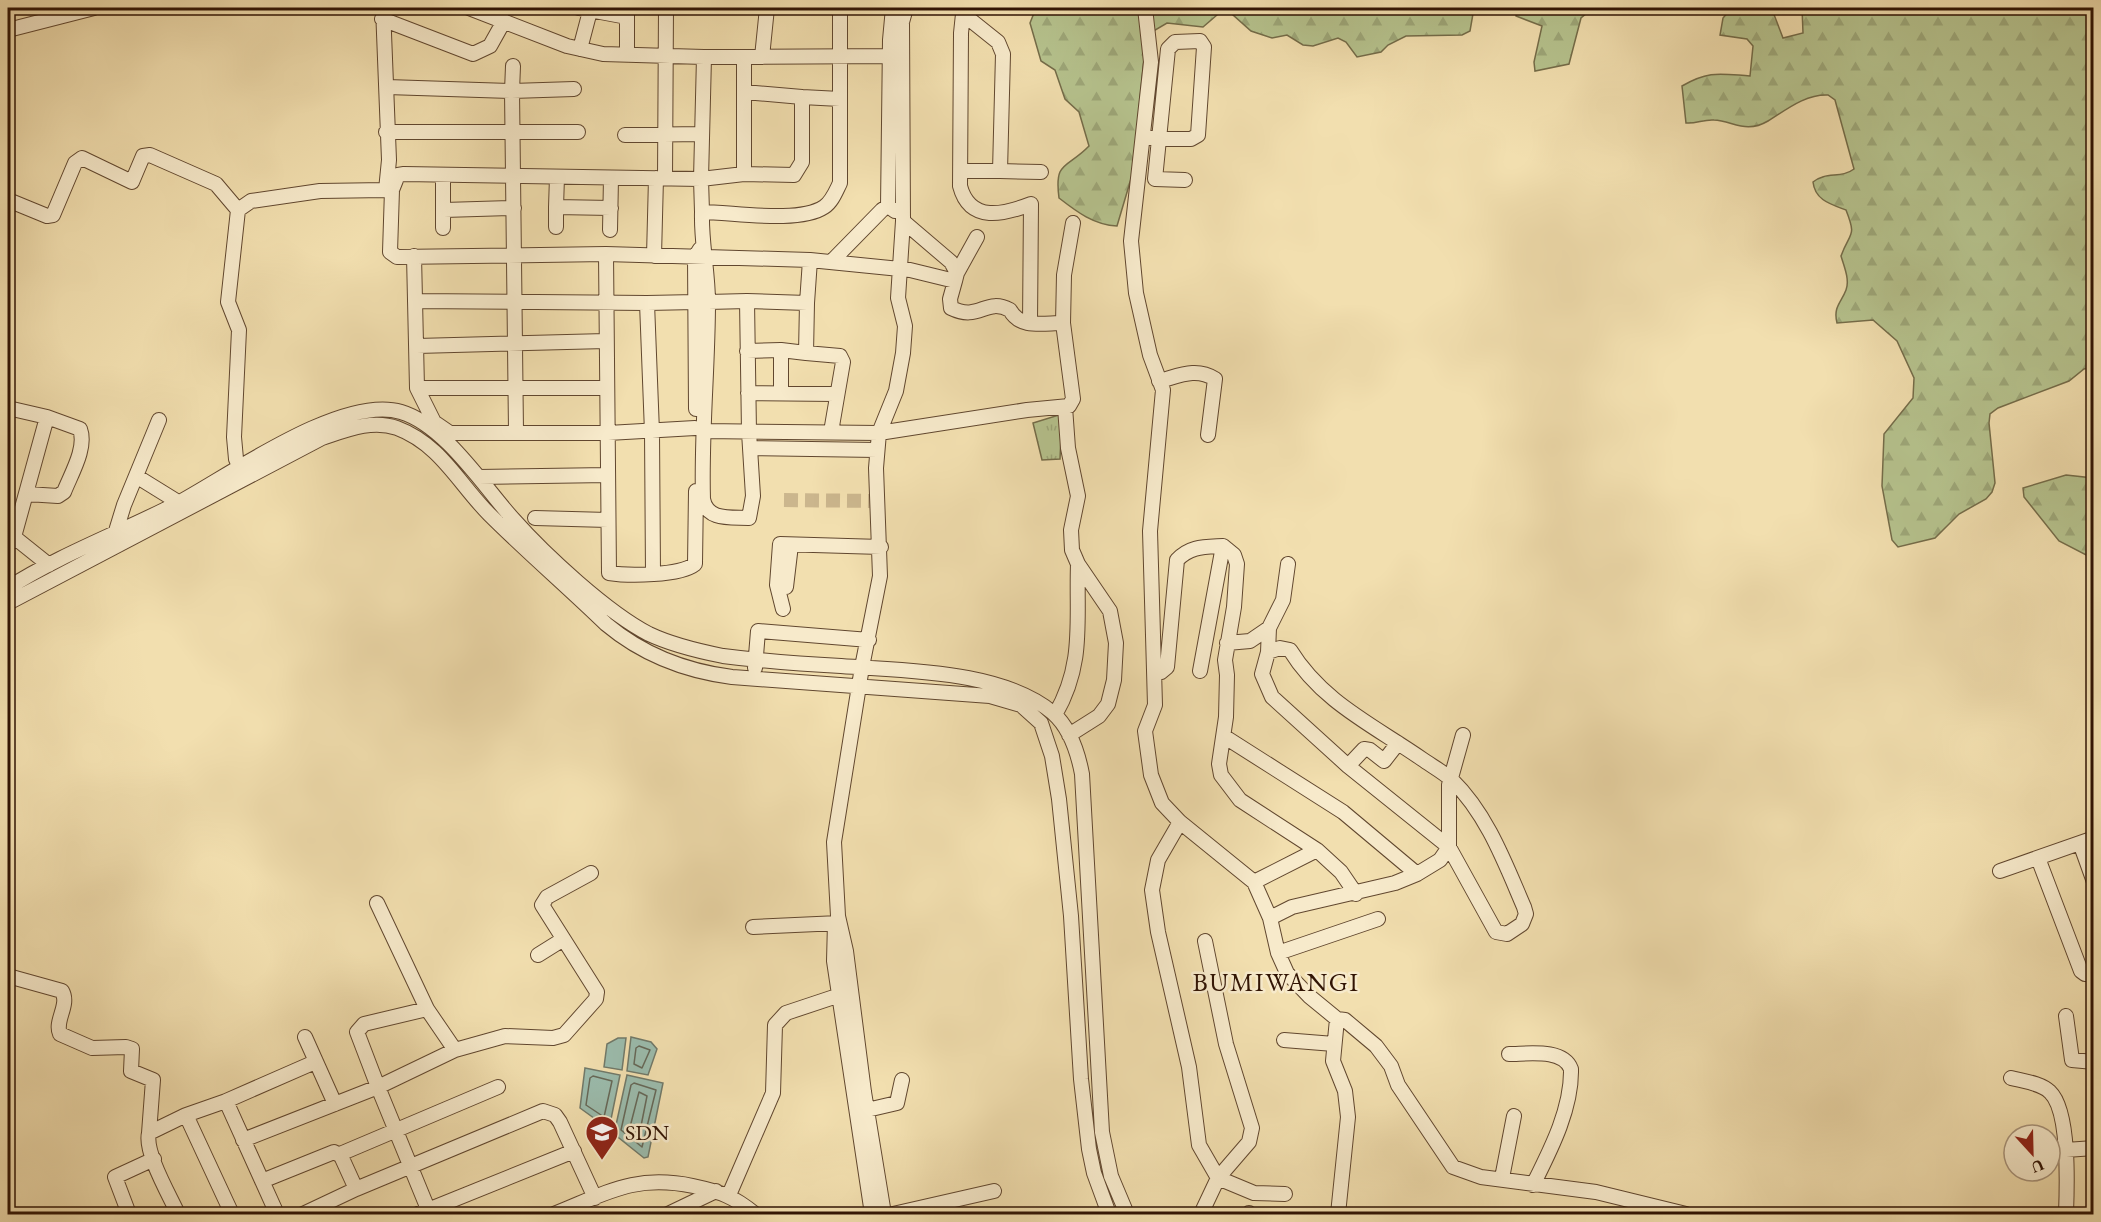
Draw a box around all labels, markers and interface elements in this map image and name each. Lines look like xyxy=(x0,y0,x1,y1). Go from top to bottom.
district label: BUMIWANGI xyxy=(1192,965,1360,999)
school or university icon: SDN xyxy=(584,1114,620,1161)
place label: SDN xyxy=(625,1118,670,1147)
north arrow xyxy=(2002,1123,2062,1183)
text: U xyxy=(2028,1154,2047,1178)

